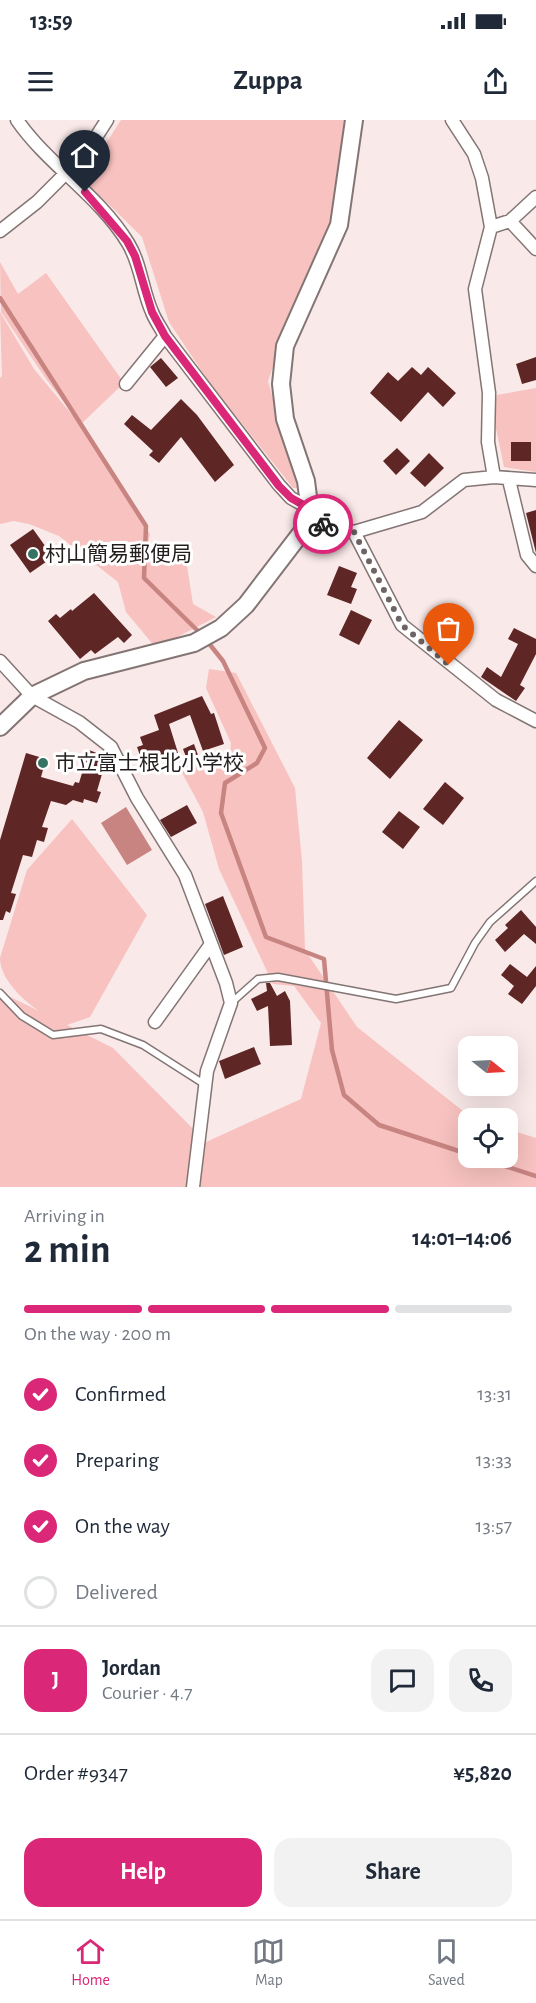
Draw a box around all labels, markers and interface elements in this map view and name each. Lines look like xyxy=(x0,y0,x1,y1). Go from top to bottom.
text: 13:59 xyxy=(30,10,73,32)
icon: menu xyxy=(24,65,57,98)
icon: share xyxy=(479,65,512,98)
text: Zuppa xyxy=(233,67,303,94)
pin xyxy=(59,130,110,192)
icon: home xyxy=(68,139,101,172)
courier xyxy=(293,494,353,554)
icon: bike xyxy=(307,508,340,541)
place label: 村山簡易郵便局 xyxy=(45,543,192,565)
marker: 村山簡易郵便局 xyxy=(26,547,40,561)
pin xyxy=(423,603,474,665)
icon: bag xyxy=(432,612,465,645)
place label: 市立富士根北小学校 xyxy=(55,752,244,774)
marker: 市立富士根北小学校 xyxy=(36,756,50,770)
north arrow xyxy=(458,1036,518,1096)
map controls xyxy=(458,1036,518,1168)
button: locate xyxy=(458,1108,518,1168)
text: Arriving in xyxy=(24,1206,105,1226)
text: 14:01–14:06 xyxy=(412,1227,512,1249)
text: 2 min xyxy=(24,1231,111,1270)
text: On the way · 200 m xyxy=(24,1324,171,1344)
icon: check xyxy=(24,1378,57,1411)
text: Confirmed xyxy=(75,1383,166,1405)
text: 13:31 xyxy=(477,1384,512,1404)
icon: check xyxy=(24,1444,57,1477)
text: Preparing xyxy=(75,1449,159,1471)
text: 13:33 xyxy=(476,1450,512,1470)
icon: check xyxy=(24,1510,57,1543)
text: On the way xyxy=(75,1515,170,1537)
text: 13:57 xyxy=(476,1516,512,1536)
text: Delivered xyxy=(75,1581,158,1603)
button: chat xyxy=(371,1649,434,1712)
button: phone xyxy=(449,1649,512,1712)
text: Jordan xyxy=(102,1657,161,1679)
text: J xyxy=(52,1669,59,1691)
text: Courier · 4.7 xyxy=(102,1683,193,1703)
text: Order #9347 xyxy=(24,1762,128,1784)
text: ¥5,820 xyxy=(453,1762,512,1784)
button: Help xyxy=(24,1838,262,1907)
button: Share xyxy=(274,1838,512,1907)
tab: Home xyxy=(71,1935,110,1990)
tab: Map xyxy=(252,1935,285,1990)
tab: Saved xyxy=(428,1935,465,1990)

